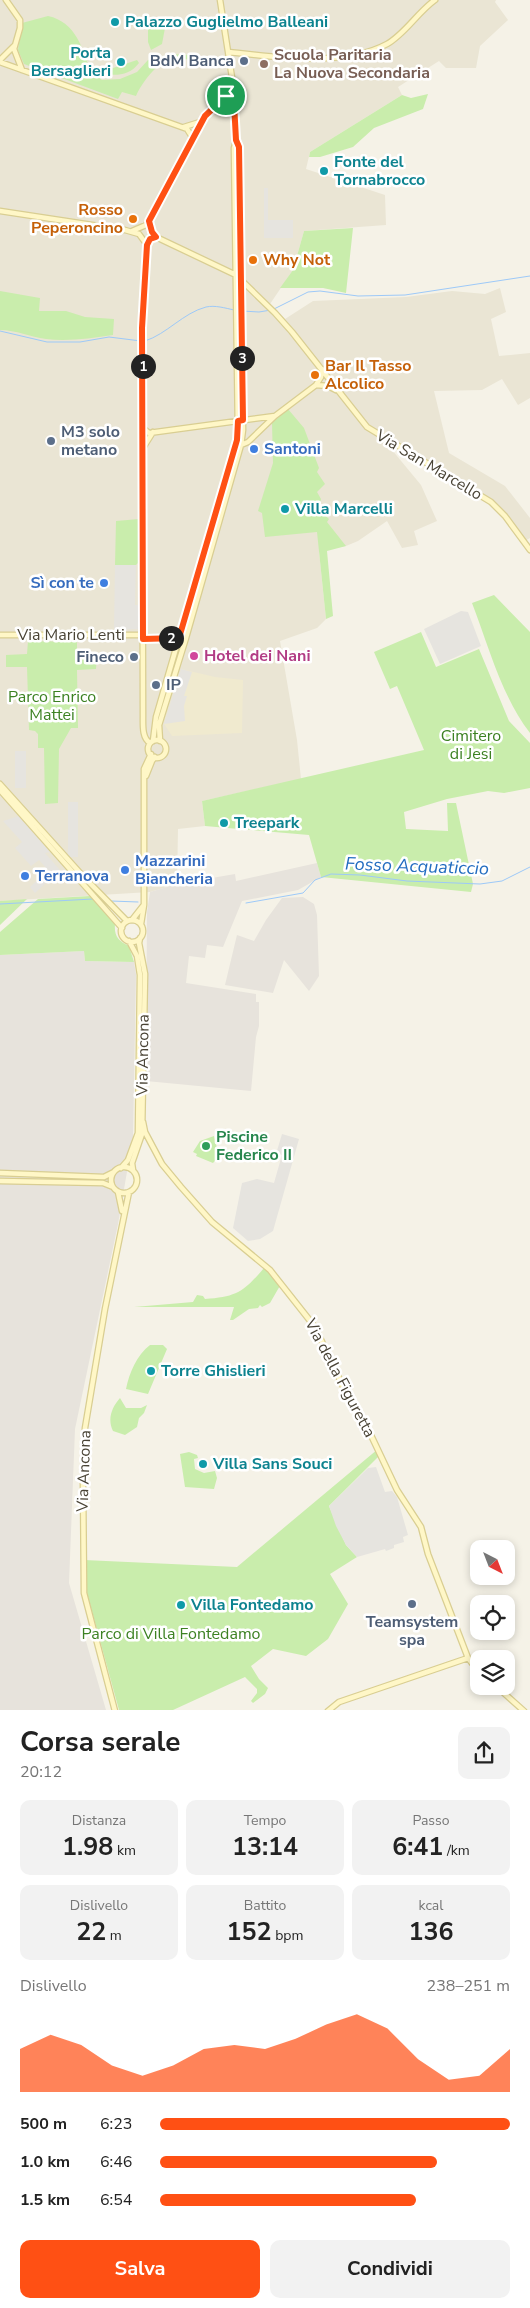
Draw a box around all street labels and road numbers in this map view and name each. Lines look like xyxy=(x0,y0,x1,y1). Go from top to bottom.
street label: Via San Marcello xyxy=(371,424,486,506)
street label: Via Mario Lenti xyxy=(16,624,125,646)
street label: Via Ancona xyxy=(131,1014,155,1097)
street label: Via della Figuretta xyxy=(299,1314,381,1441)
street label: Via Ancona xyxy=(72,1430,96,1513)

